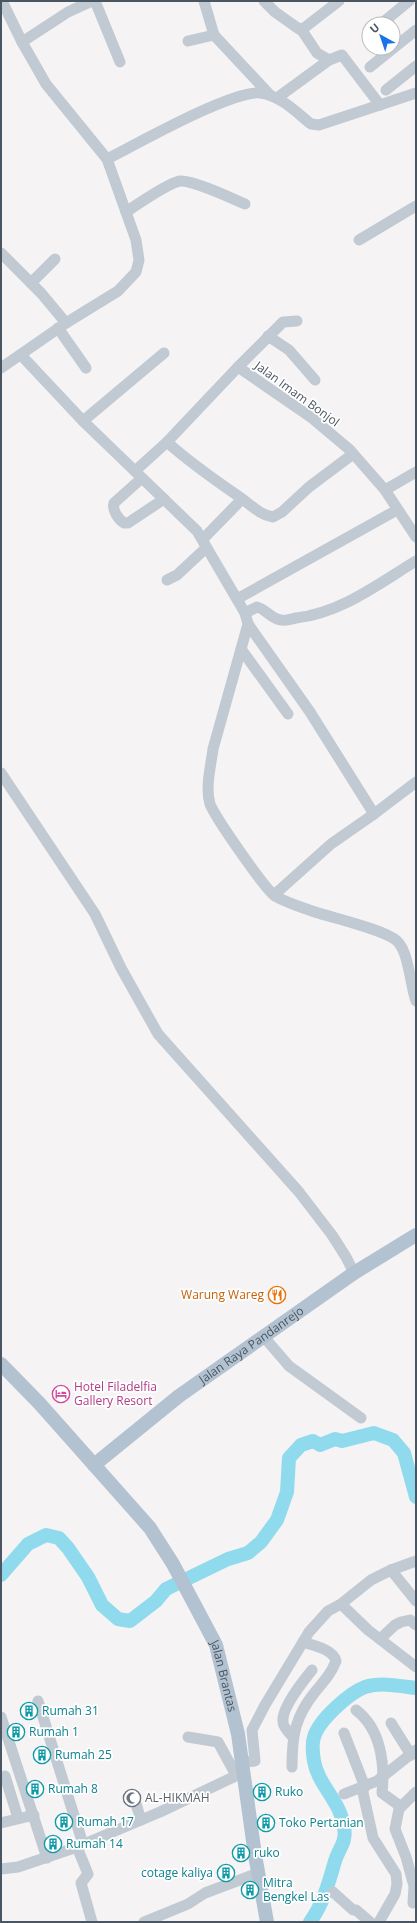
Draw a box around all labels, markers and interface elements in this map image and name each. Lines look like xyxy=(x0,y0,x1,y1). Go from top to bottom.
north arrow xyxy=(361,16,401,56)
text: U xyxy=(366,20,382,36)
street label: Jalan Imam Bonjol xyxy=(251,356,343,430)
restaurant icon: Warung Wareg xyxy=(267,1285,287,1305)
place label: Warung Wareg xyxy=(181,1286,264,1303)
street label: Jalan Raya Pandanrejo xyxy=(194,1302,307,1388)
place label: Hotel Filadelfia Gallery Resort xyxy=(74,1378,157,1409)
hotel icon: Hotel Filadelfia Gallery Resort xyxy=(51,1384,71,1404)
street label: Jalan Brantas xyxy=(206,1636,241,1714)
building icon: Rumah 31 xyxy=(19,1701,39,1721)
place label: Rumah 31 xyxy=(42,1702,99,1719)
building icon: Rumah 1 xyxy=(6,1722,26,1742)
place label: Rumah 1 xyxy=(29,1723,79,1740)
building icon: Rumah 25 xyxy=(32,1745,52,1765)
place label: Rumah 25 xyxy=(55,1746,112,1763)
building icon: Rumah 8 xyxy=(25,1779,45,1799)
place label: Rumah 8 xyxy=(48,1780,98,1797)
building icon: Ruko xyxy=(252,1782,272,1802)
place label: Ruko xyxy=(275,1783,303,1800)
mosque icon: AL-HIKMAH xyxy=(122,1788,142,1808)
place label: AL-HIKMAH xyxy=(145,1789,210,1806)
building icon: Rumah 17 xyxy=(54,1812,74,1832)
place label: Rumah 17 xyxy=(77,1813,134,1830)
building icon: Toko Pertanian xyxy=(256,1813,276,1833)
place label: Toko Pertanian xyxy=(279,1814,364,1831)
building icon: Rumah 14 xyxy=(43,1834,63,1854)
place label: Rumah 14 xyxy=(66,1835,123,1852)
building icon: ruko xyxy=(231,1843,251,1863)
place label: ruko xyxy=(254,1844,280,1861)
building icon: cotage kaliya xyxy=(216,1863,236,1883)
place label: cotage kaliya xyxy=(141,1864,213,1881)
place label: Mitra Bengkel Las xyxy=(263,1874,329,1905)
building icon: Mitra Bengkel Las xyxy=(240,1880,260,1900)

